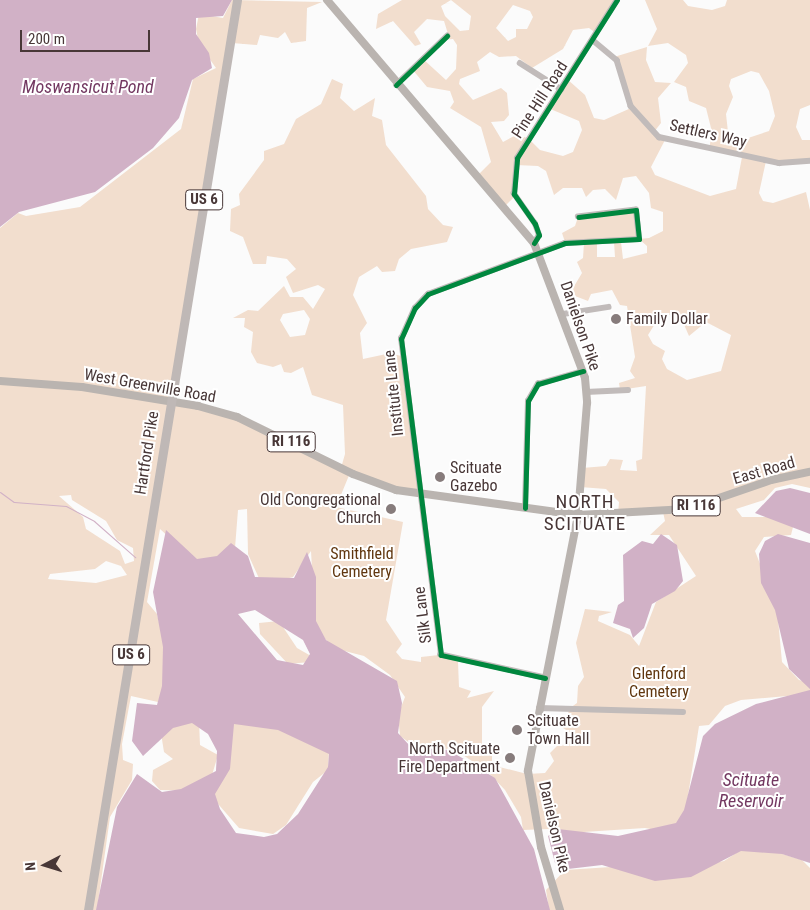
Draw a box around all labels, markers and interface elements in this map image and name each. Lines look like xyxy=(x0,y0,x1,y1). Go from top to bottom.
scale bar xyxy=(22,20,152,52)
text: 200 m xyxy=(28,30,65,48)
street label: Pine Hill Road xyxy=(508,58,572,142)
water label: Moswansicut Pond xyxy=(22,76,154,98)
street label: Settlers Way xyxy=(668,116,748,152)
road number: US 6 xyxy=(184,188,224,212)
street label: Danielson Pike xyxy=(556,279,604,373)
place label: Family Dollar xyxy=(626,309,708,329)
marker: Family Dollar xyxy=(610,313,622,325)
street label: Institute Lane xyxy=(380,349,408,437)
street label: West Greenville Road xyxy=(83,365,217,407)
street label: Hartford Pike xyxy=(131,410,163,496)
road number: RI 116 xyxy=(266,430,316,454)
street label: East Road xyxy=(731,453,797,489)
place label: Scituate Gazebo xyxy=(450,458,502,496)
marker: Scituate Gazebo xyxy=(434,471,446,483)
place label: Old Congregational Church xyxy=(260,490,381,528)
district label: NORTH SCITUATE xyxy=(543,491,627,535)
road number: RI 116 xyxy=(671,494,721,518)
marker: Old Congregational Church xyxy=(385,503,397,515)
park label: Smithfield Cemetery xyxy=(330,544,394,582)
street label: Silk Lane xyxy=(410,586,436,644)
road number: US 6 xyxy=(111,642,151,668)
park label: Glenford Cemetery xyxy=(629,664,689,702)
place label: Scituate Town Hall xyxy=(527,711,589,749)
marker: Scituate Town Hall xyxy=(511,724,523,736)
place label: North Scituate Fire Department xyxy=(399,739,500,777)
marker: North Scituate Fire Department xyxy=(504,752,516,764)
water label: Scituate Reservoir xyxy=(719,770,783,812)
street label: Danielson Pike xyxy=(534,779,574,875)
north arrow xyxy=(20,840,70,890)
text: N xyxy=(22,861,38,871)

